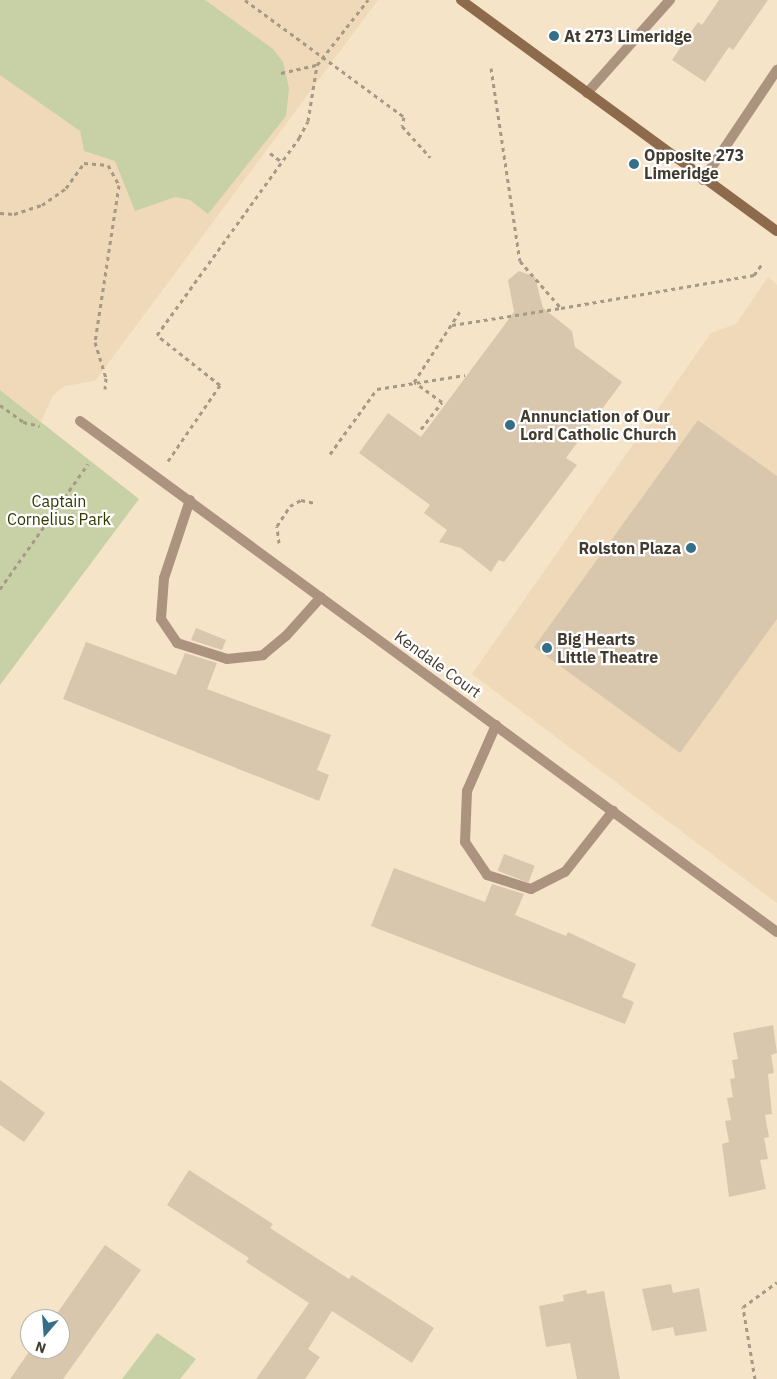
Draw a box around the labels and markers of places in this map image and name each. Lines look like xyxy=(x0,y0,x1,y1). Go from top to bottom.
place label: At 273 Limeridge xyxy=(564,26,692,46)
marker: At 273 Limeridge xyxy=(548,30,560,42)
place label: Opposite 273 Limeridge xyxy=(644,145,744,183)
marker: Opposite 273 Limeridge xyxy=(628,158,640,170)
place label: Annunciation of Our Lord Catholic Church xyxy=(520,406,677,444)
marker: Annunciation of Our Lord Catholic Church xyxy=(504,419,516,431)
place label: Rolston Plaza xyxy=(578,538,681,558)
marker: Rolston Plaza xyxy=(685,542,697,554)
place label: Big Hearts Little Theatre xyxy=(557,629,658,667)
marker: Big Hearts Little Theatre xyxy=(541,642,553,654)

